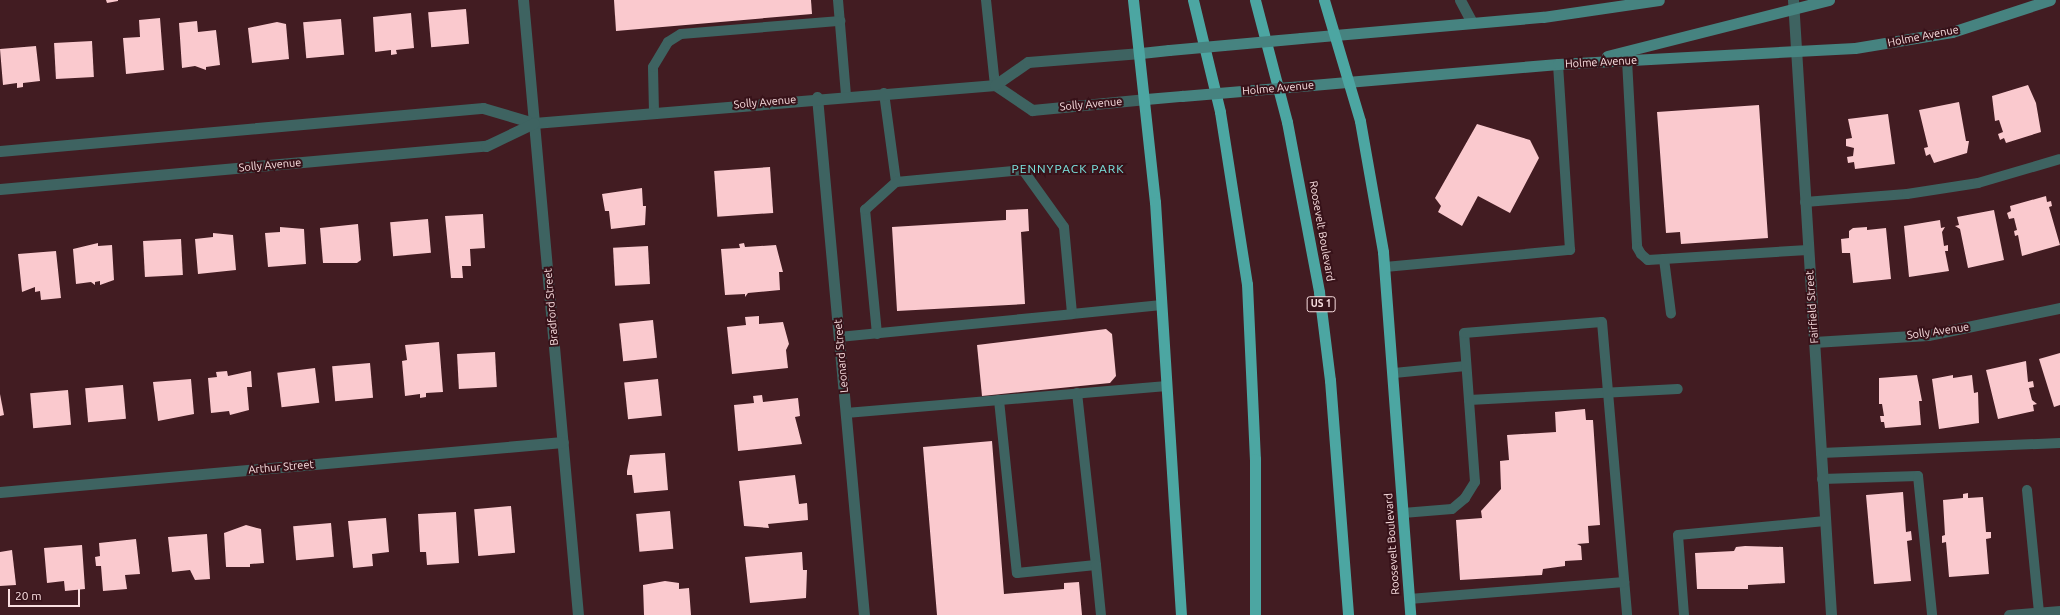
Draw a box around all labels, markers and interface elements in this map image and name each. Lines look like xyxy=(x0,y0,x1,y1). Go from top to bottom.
street label: Holme Avenue xyxy=(1886,23,1960,49)
street label: Holme Avenue xyxy=(1565,54,1637,70)
street label: Holme Avenue xyxy=(1241,78,1315,98)
street label: Solly Avenue xyxy=(733,93,797,111)
street label: Solly Avenue xyxy=(1059,95,1123,113)
street label: Solly Avenue xyxy=(238,156,302,174)
district label: PENNYPACK PARK xyxy=(1011,162,1125,176)
street label: Roosevelt Boulevard xyxy=(1307,180,1337,282)
street label: Bradford Street xyxy=(541,268,561,346)
street label: Fairfield Street xyxy=(1803,270,1821,344)
road number: US 1 xyxy=(1306,296,1336,312)
street label: Leonard Street xyxy=(831,319,851,393)
street label: Solly Avenue xyxy=(1906,320,1970,342)
street label: Arthur Street xyxy=(248,458,314,476)
street label: Roosevelt Boulevard xyxy=(1382,493,1402,595)
scale bar xyxy=(10,581,82,607)
text: 20 m xyxy=(15,589,42,602)

